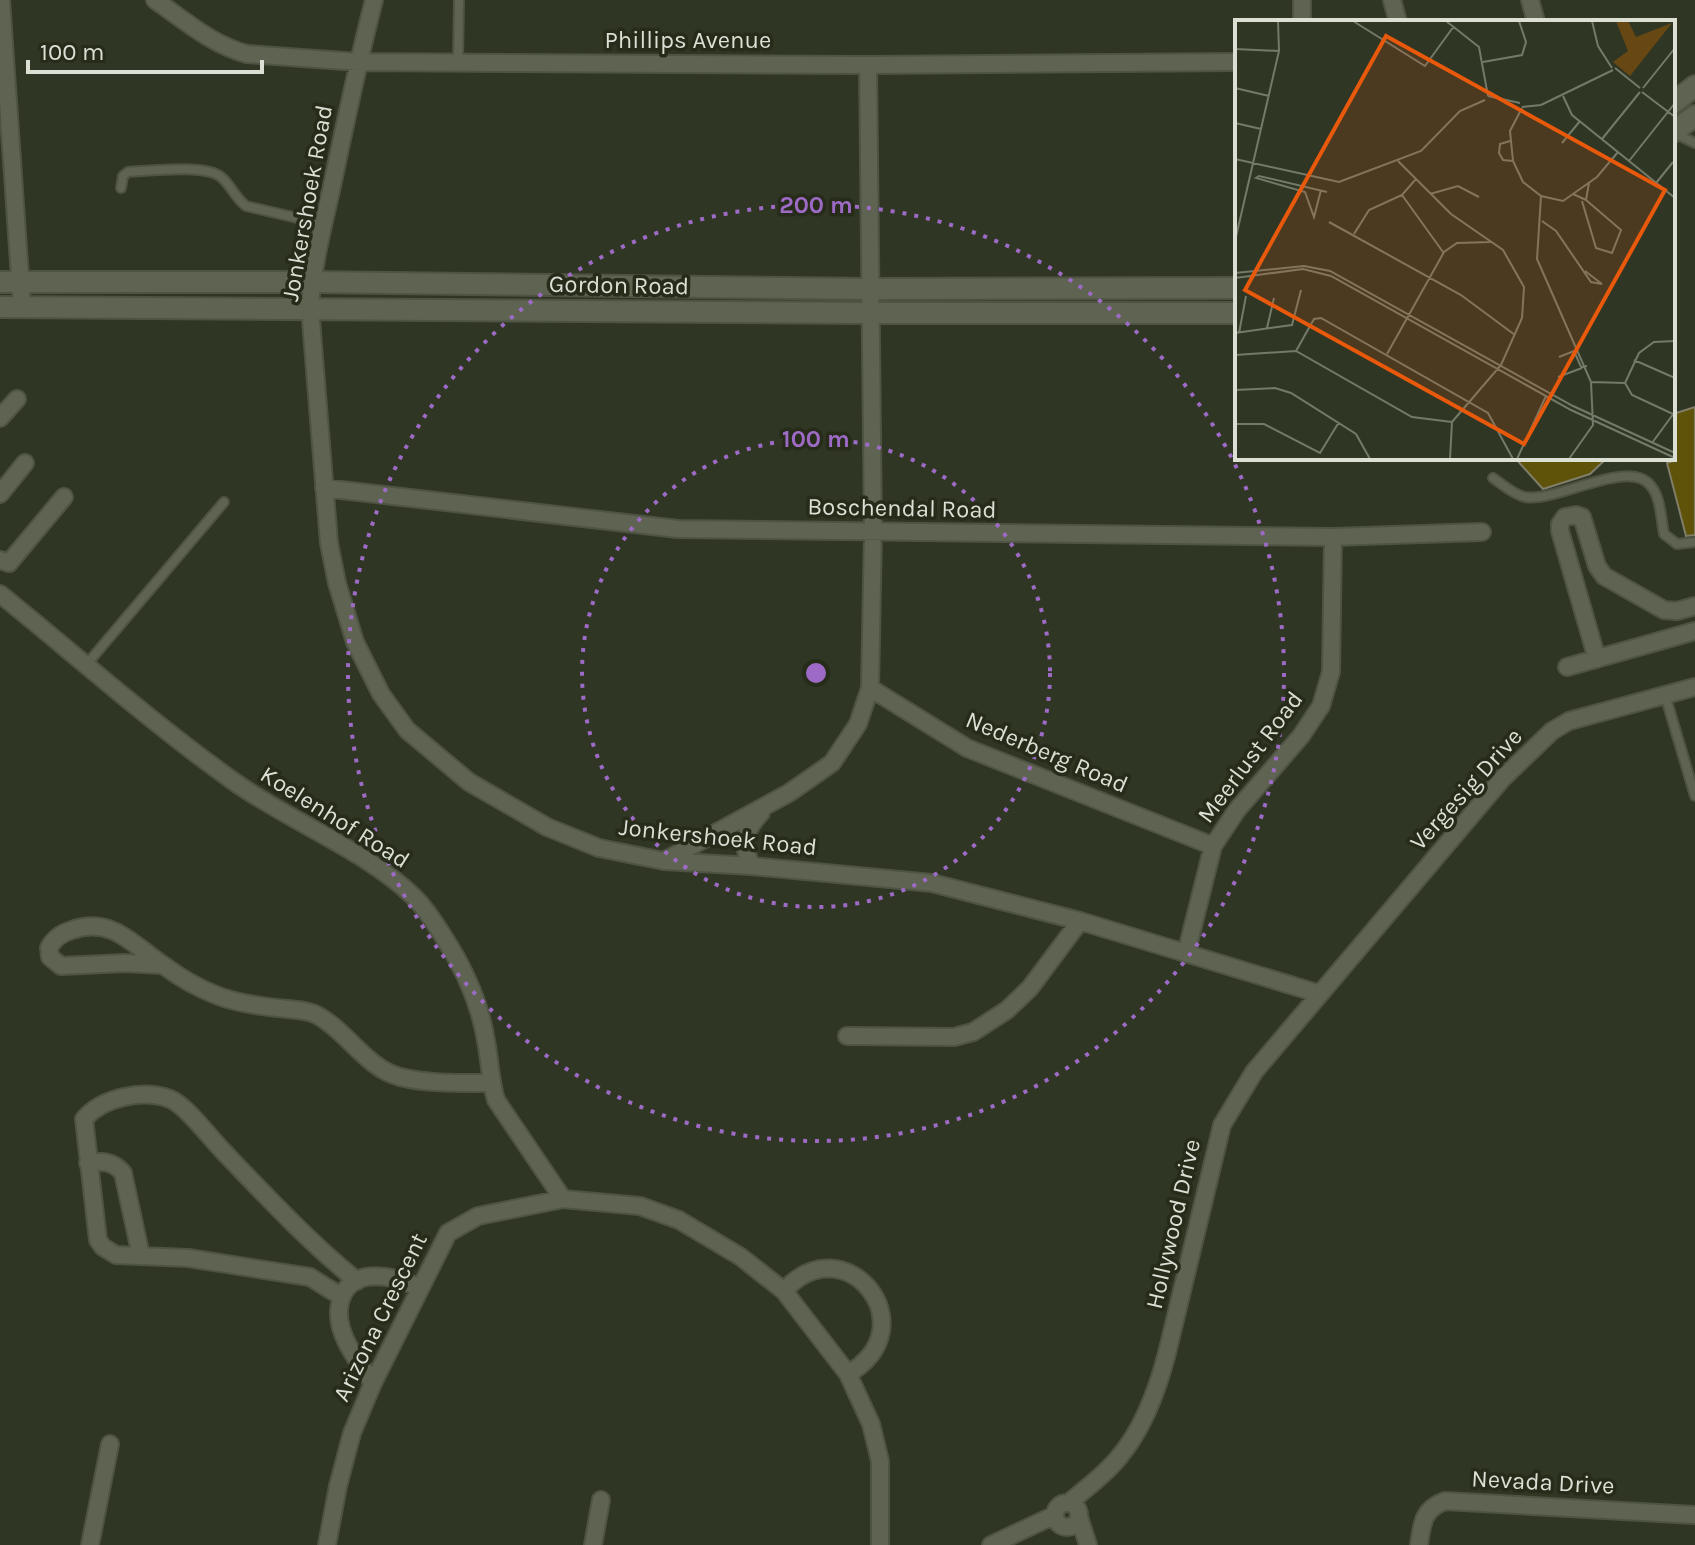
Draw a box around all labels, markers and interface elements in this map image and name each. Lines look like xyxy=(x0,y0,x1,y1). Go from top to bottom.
inset map xyxy=(1235,20,1675,460)
scale bar xyxy=(28,24,262,74)
street label: Phillips Avenue xyxy=(605,26,771,54)
text: 100 m xyxy=(40,38,105,66)
street label: Jonkershoek Road xyxy=(276,103,338,303)
text: 200 m xyxy=(779,191,853,219)
street label: Gordon Road xyxy=(549,270,689,300)
text: 100 m xyxy=(782,425,850,453)
street label: Boschendal Road xyxy=(807,492,997,524)
centre of rings xyxy=(802,659,830,687)
street label: Meerlust Road xyxy=(1191,686,1309,828)
street label: Nederberg Road xyxy=(962,705,1132,799)
street label: Vergesig Drive xyxy=(1404,722,1528,856)
street label: Koelenhof Road xyxy=(255,760,415,874)
street label: Jonkershoek Road xyxy=(618,813,818,861)
street label: Hollywood Drive xyxy=(1140,1136,1206,1312)
street label: Arizona Crescent xyxy=(327,1228,433,1406)
street label: Nevada Drive xyxy=(1471,1464,1615,1500)

